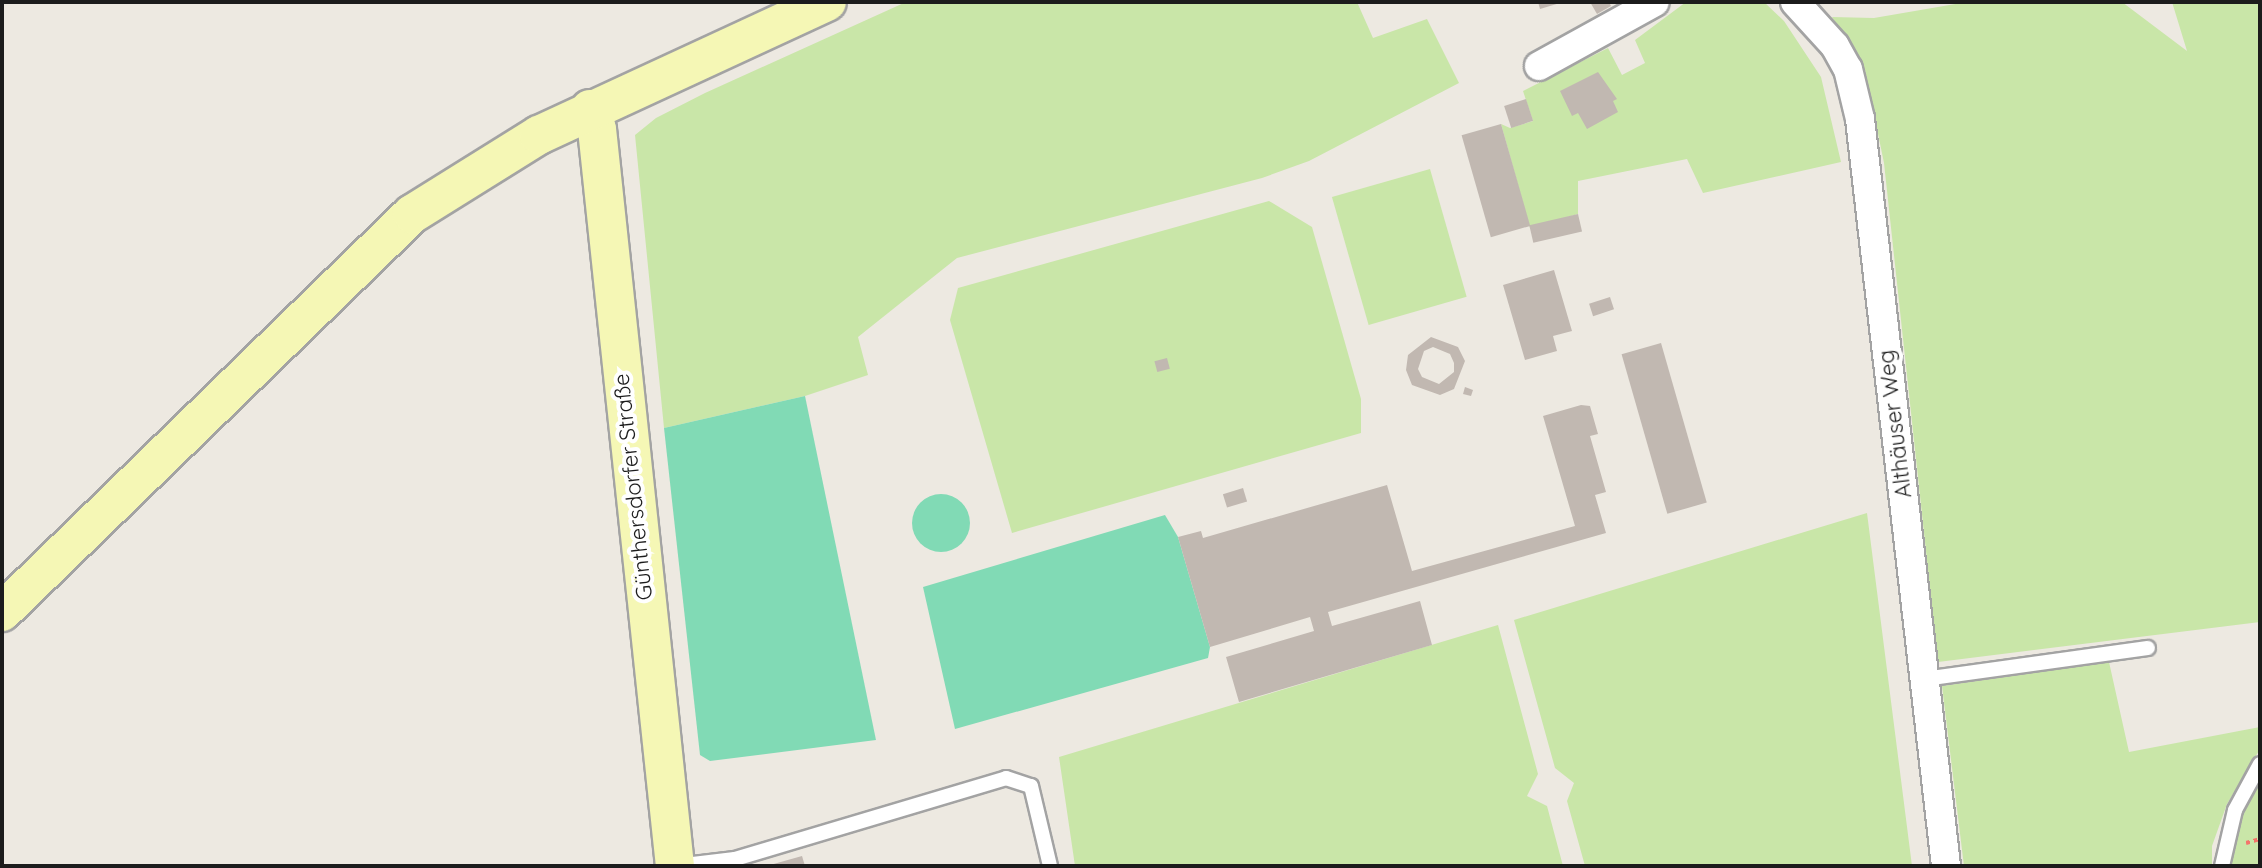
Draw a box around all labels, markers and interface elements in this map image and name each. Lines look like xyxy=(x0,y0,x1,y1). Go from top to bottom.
street label: Althäuser Weg xyxy=(1873,348,1917,500)
street label: Günthersdorfer Straße xyxy=(608,372,658,602)

